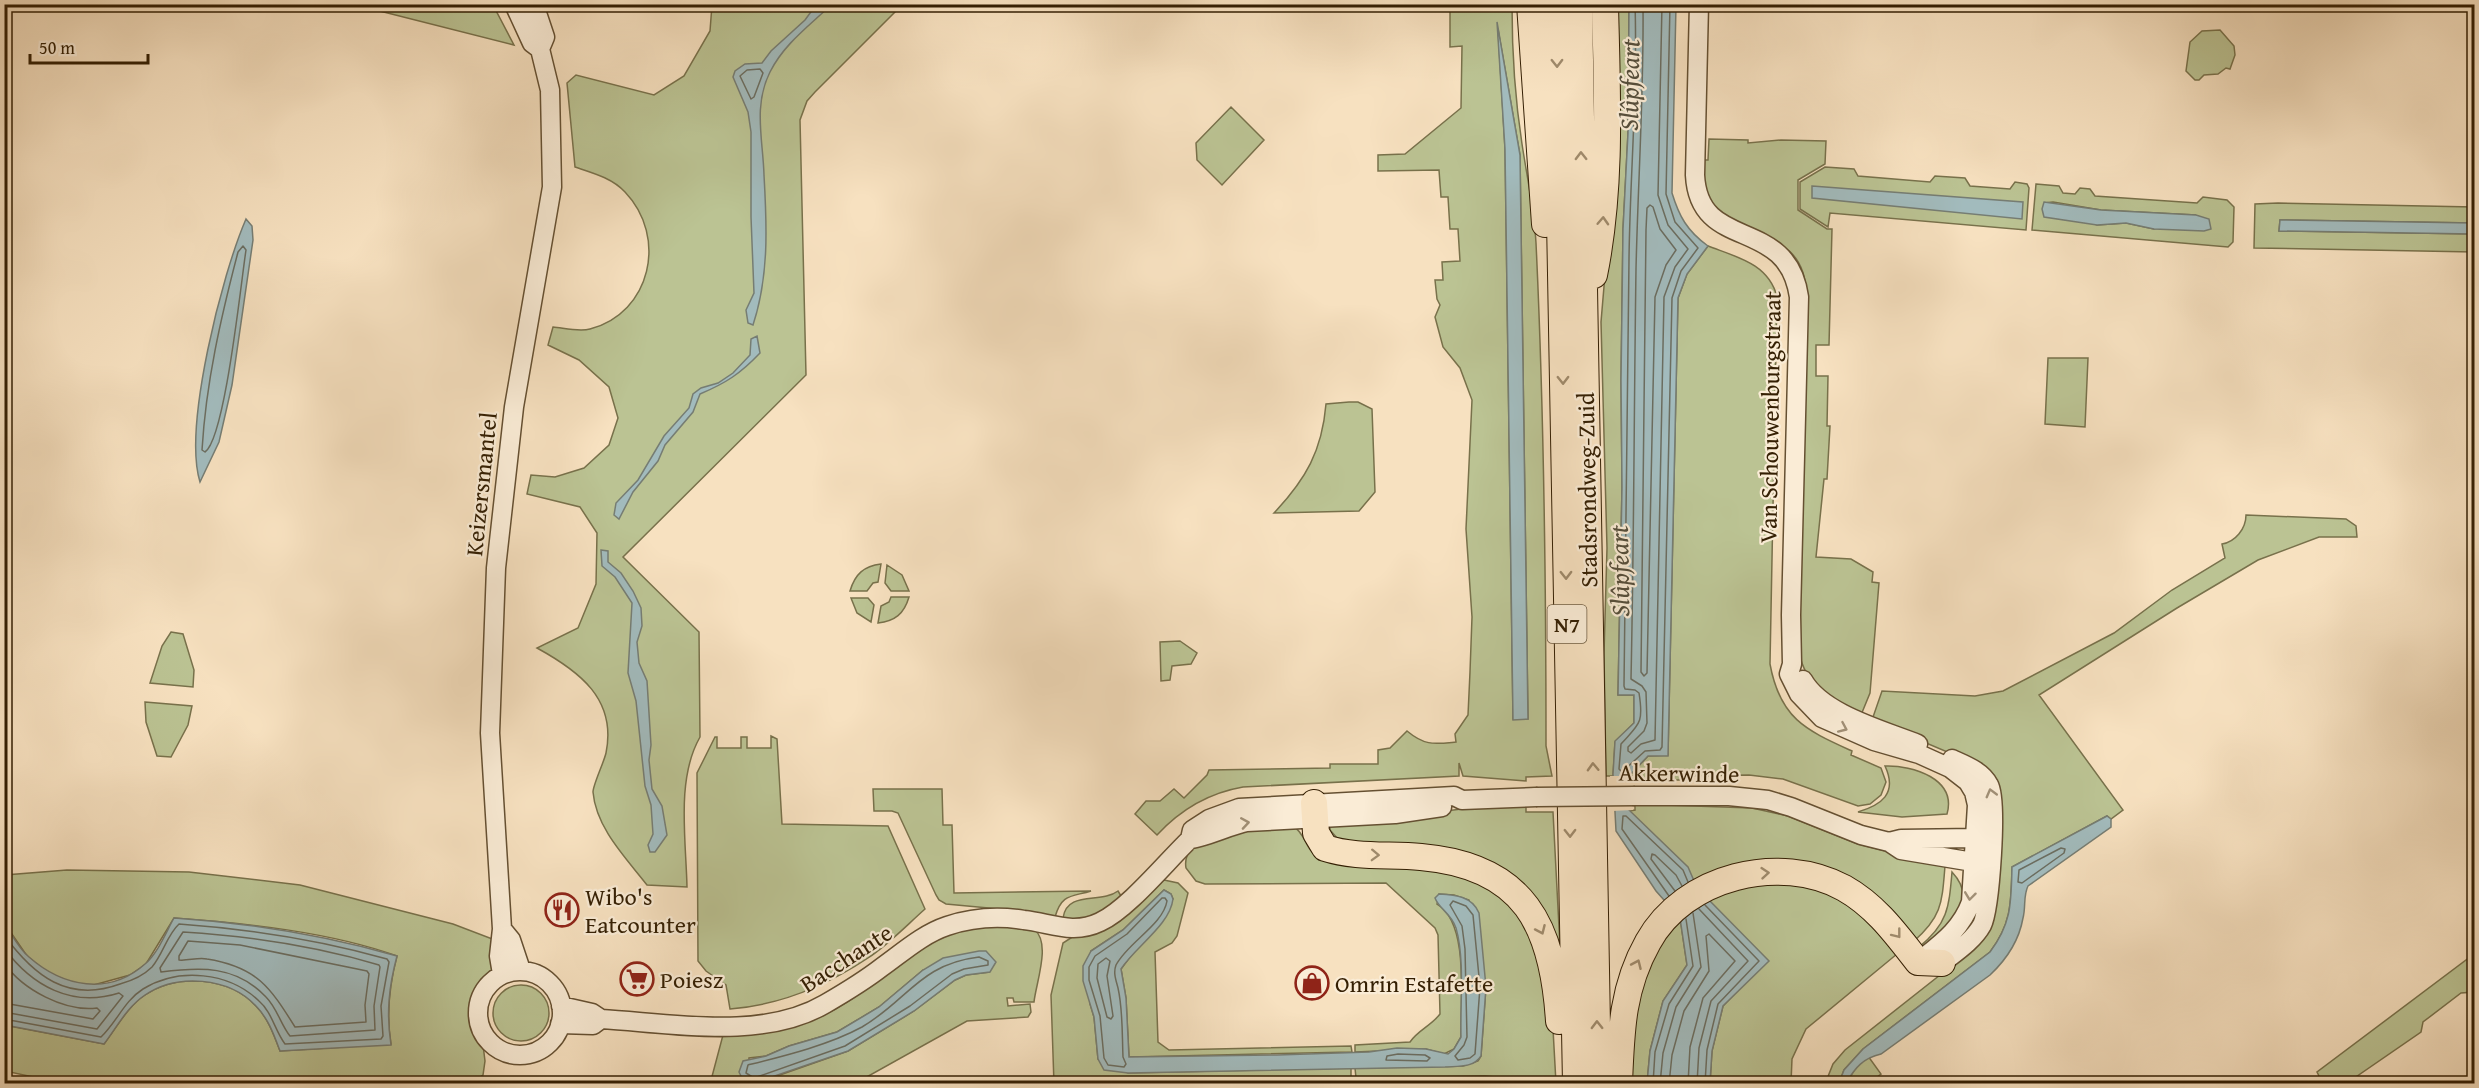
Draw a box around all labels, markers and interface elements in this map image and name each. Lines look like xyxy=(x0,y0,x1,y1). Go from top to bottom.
scale bar xyxy=(30,27,148,65)
text: 50 m xyxy=(39,34,75,61)
water label: Slûpfeart xyxy=(1609,38,1649,131)
one-way arrow xyxy=(1551,58,1564,67)
one-way arrow xyxy=(1575,151,1587,160)
one-way arrow xyxy=(1596,216,1609,225)
street label: Van Schouwenburgstraat xyxy=(1750,290,1790,544)
one-way arrow xyxy=(1557,376,1569,385)
street label: Stadsrondweg-Zuid xyxy=(1568,392,1606,588)
street label: Keizersmantel xyxy=(456,410,506,558)
water label: Slûpfeart xyxy=(1599,524,1639,617)
one-way arrow xyxy=(1560,571,1573,580)
road number: N7 xyxy=(1548,605,1586,643)
one-way arrow xyxy=(1837,721,1848,733)
street label: Akkerwinde xyxy=(1618,754,1740,792)
one-way arrow xyxy=(1586,763,1599,772)
one-way arrow xyxy=(1986,788,1998,799)
one-way arrow xyxy=(1240,817,1250,830)
one-way arrow xyxy=(1564,829,1577,838)
one-way arrow xyxy=(1370,849,1379,861)
one-way arrow xyxy=(1761,867,1770,880)
place label: Wibo's Eatcounter xyxy=(585,879,696,942)
one-way arrow xyxy=(1965,891,1977,901)
restaurant icon: Wibo's Eatcounter xyxy=(544,892,580,928)
street label: Bacchante xyxy=(793,915,899,1001)
one-way arrow xyxy=(1534,924,1546,935)
one-way arrow xyxy=(1889,928,1900,939)
one-way arrow xyxy=(1630,960,1642,971)
supermarket icon: Poiesz xyxy=(619,961,655,997)
place label: Poiesz xyxy=(660,962,723,997)
shop icon: Omrin Estafette xyxy=(1294,965,1330,1001)
place label: Omrin Estafette xyxy=(1335,966,1493,1001)
one-way arrow xyxy=(1591,1021,1604,1030)

